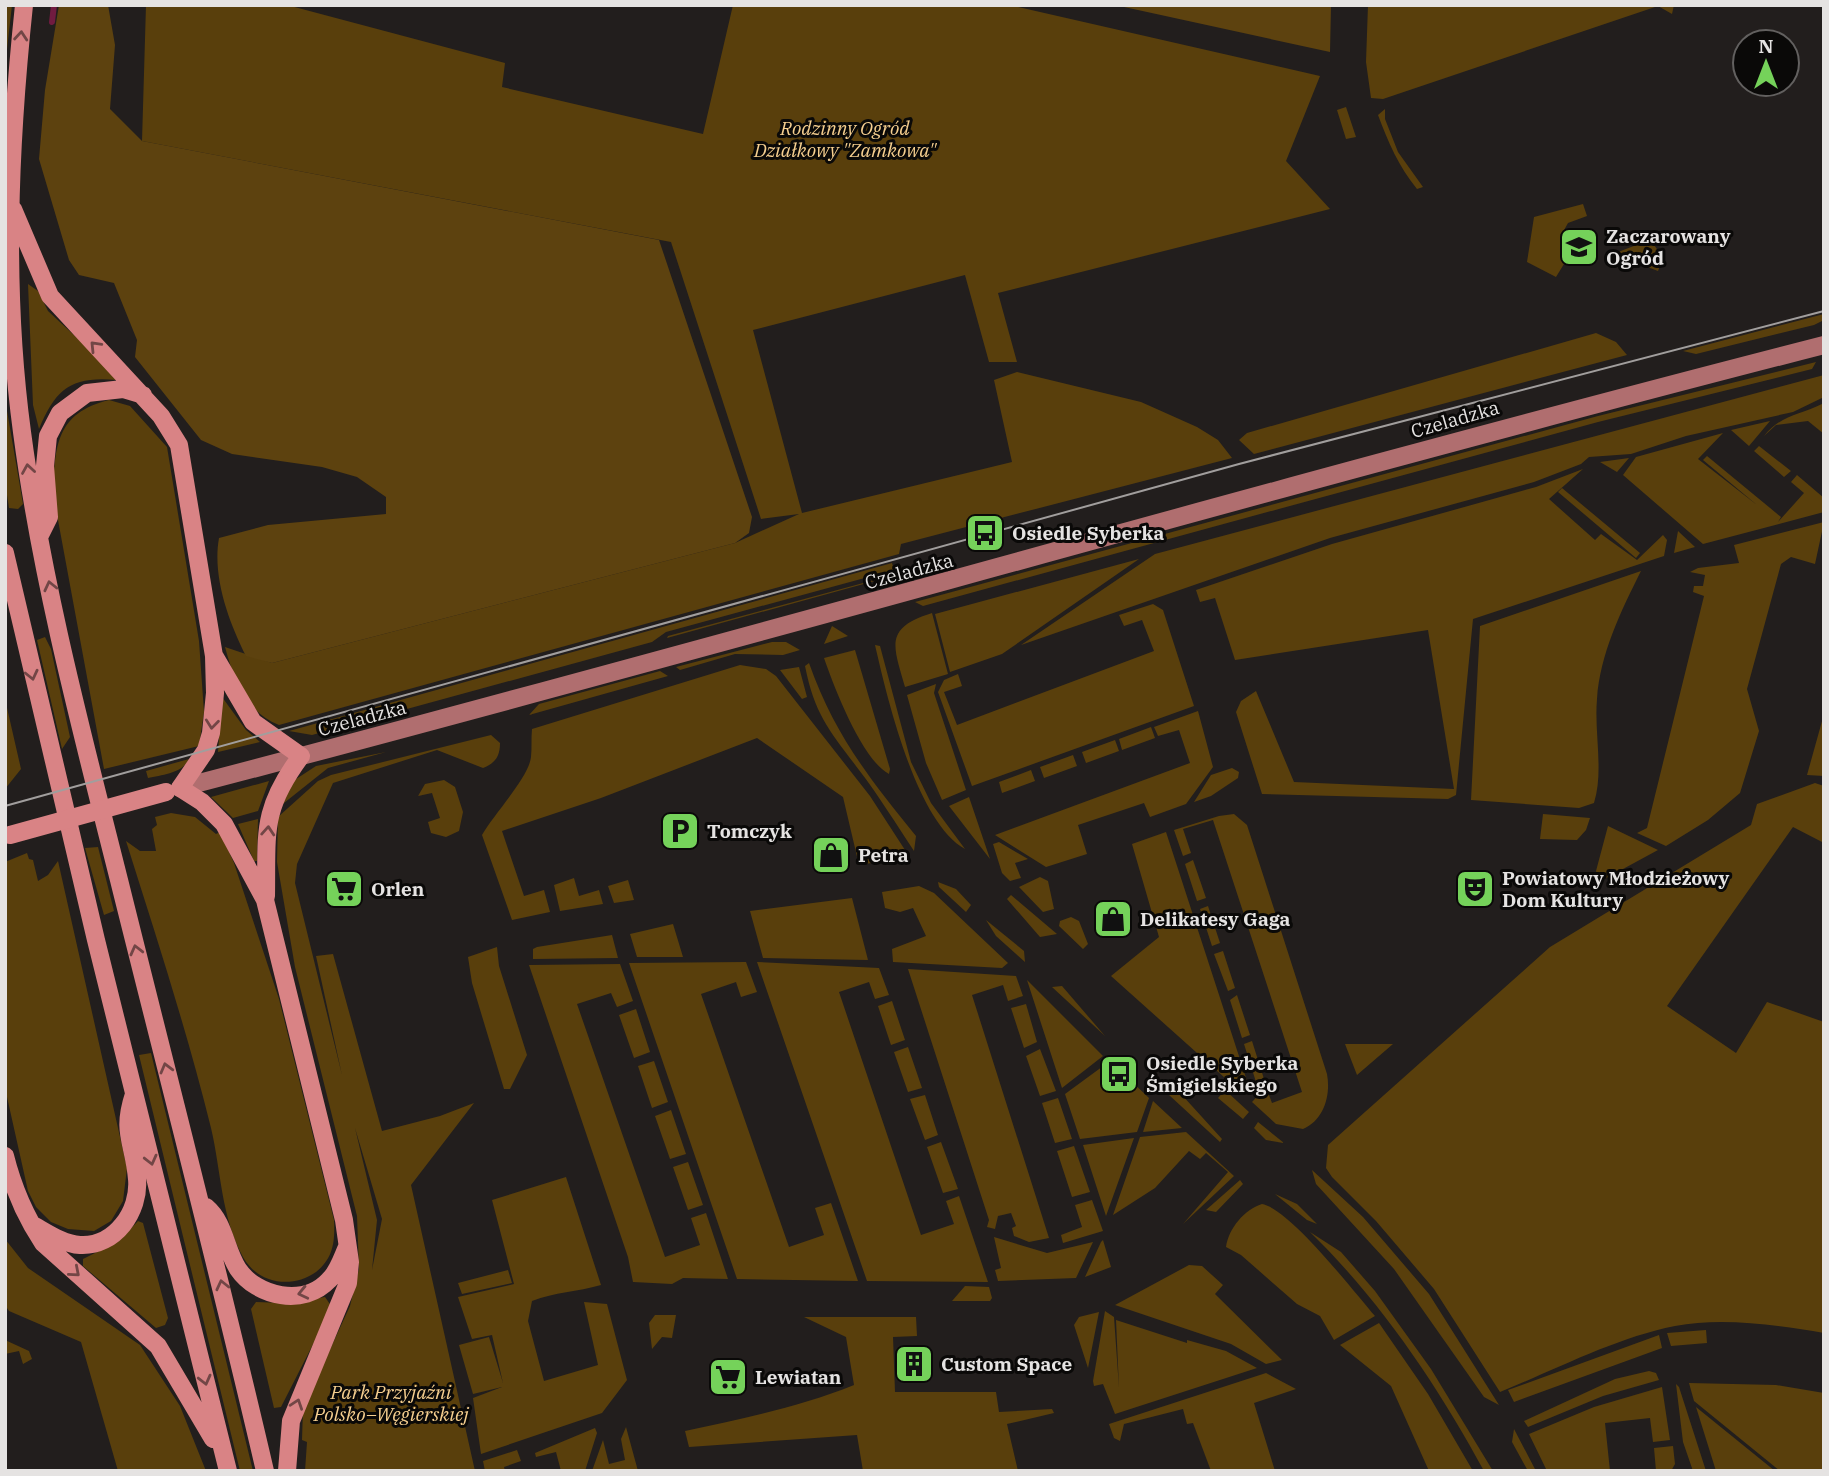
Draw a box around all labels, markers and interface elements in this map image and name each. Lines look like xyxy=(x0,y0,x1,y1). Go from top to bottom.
north arrow xyxy=(1731,28,1801,98)
one-way arrow xyxy=(13,30,28,41)
text: N xyxy=(1758,34,1774,58)
park label: Rodzinny Ogród Działkowy "Zamkowa" xyxy=(753,116,938,162)
place label: Zaczarowany Ogród xyxy=(1606,224,1731,270)
school or university icon: Zaczarowany Ogród xyxy=(1558,226,1600,268)
one-way arrow xyxy=(90,341,103,354)
street label: Czeladzka xyxy=(1408,395,1502,443)
one-way arrow xyxy=(21,463,36,475)
bus stop icon: Osiedle Syberka xyxy=(964,512,1006,554)
place label: Osiedle Syberka xyxy=(1012,521,1164,545)
street label: Czeladzka xyxy=(862,548,956,594)
one-way arrow xyxy=(43,580,58,592)
one-way arrow xyxy=(24,669,38,681)
street label: Czeladzka xyxy=(315,695,409,741)
one-way arrow xyxy=(205,719,220,730)
parking icon: Tomczyk xyxy=(659,810,701,852)
place label: Tomczyk xyxy=(707,819,792,843)
one-way arrow xyxy=(260,826,275,837)
shop icon: Petra xyxy=(810,834,852,876)
place label: Petra xyxy=(858,843,909,867)
place label: Powiatowy Młodzieżowy Dom Kultury xyxy=(1502,866,1730,912)
supermarket icon: Orlen xyxy=(323,868,365,910)
theatre icon: Powiatowy Młodzieżowy Dom Kultury xyxy=(1454,868,1496,910)
place label: Orlen xyxy=(371,877,425,901)
shop icon: Delikatesy Gaga xyxy=(1092,898,1134,940)
place label: Delikatesy Gaga xyxy=(1140,907,1291,931)
one-way arrow xyxy=(130,944,144,956)
place label: Osiedle Syberka Śmigielskiego xyxy=(1146,1051,1298,1097)
bus stop icon: Osiedle Syberka Śmigielskiego xyxy=(1098,1053,1140,1095)
one-way arrow xyxy=(160,1062,175,1074)
one-way arrow xyxy=(143,1154,157,1166)
one-way arrow xyxy=(67,1264,80,1276)
one-way arrow xyxy=(215,1279,230,1291)
one-way arrow xyxy=(297,1285,309,1299)
building icon: Custom Space xyxy=(893,1343,935,1385)
place label: Custom Space xyxy=(941,1352,1072,1376)
supermarket icon: Lewiatan xyxy=(707,1356,749,1398)
place label: Lewiatan xyxy=(755,1365,842,1389)
one-way arrow xyxy=(197,1374,212,1386)
park label: Park Przyjaźni Polsko–Węgierskiej xyxy=(312,1380,469,1426)
one-way arrow xyxy=(288,1398,303,1410)

